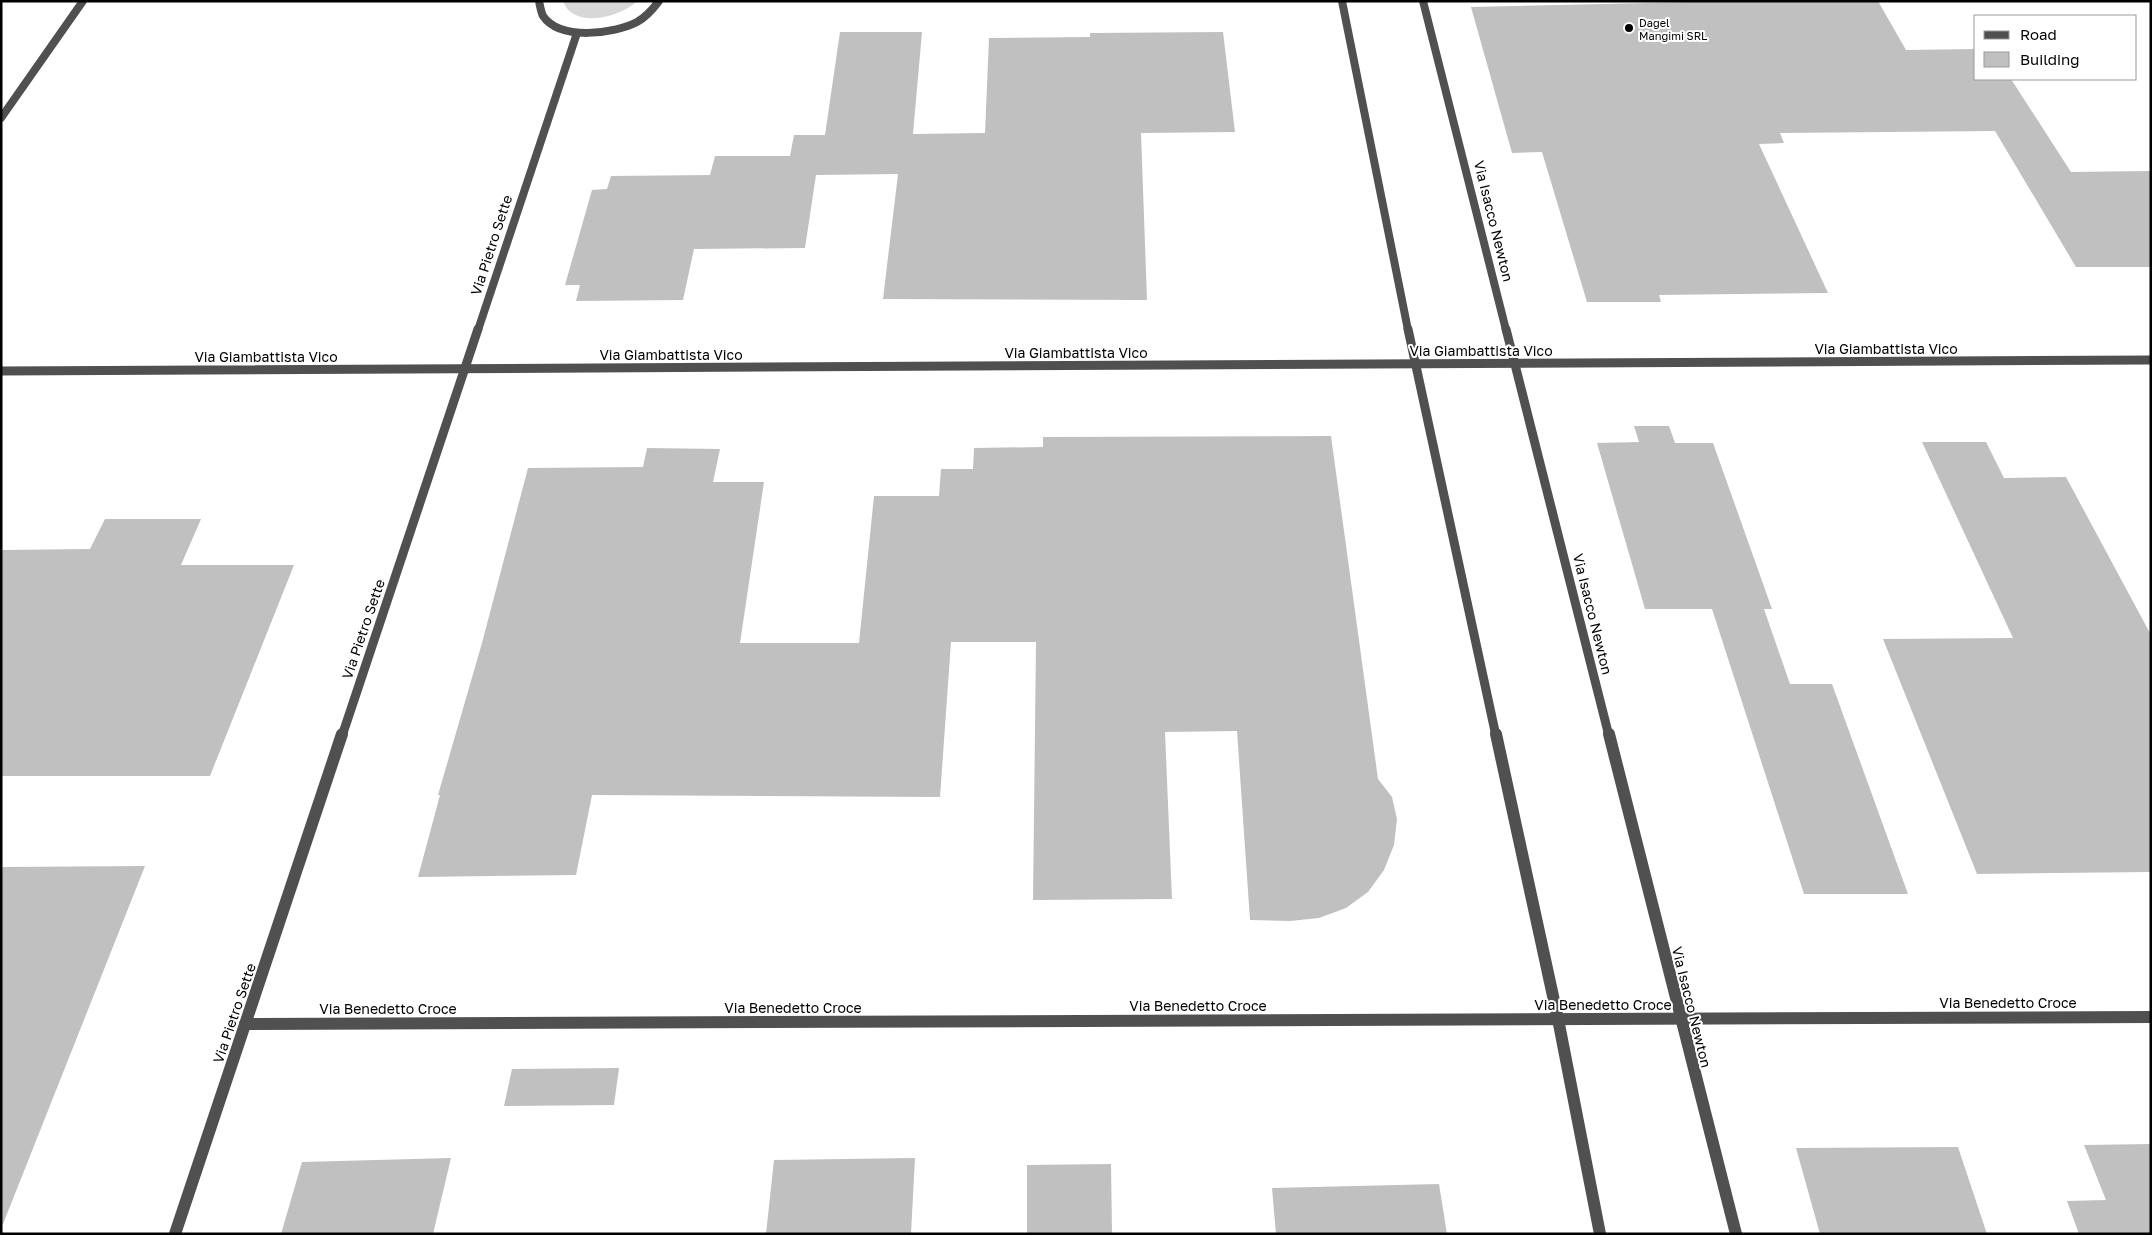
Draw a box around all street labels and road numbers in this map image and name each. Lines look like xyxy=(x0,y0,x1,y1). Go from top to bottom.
street label: Via Isacco Newton xyxy=(1471,159,1517,283)
street label: Via Pietro Sette xyxy=(467,193,515,297)
street label: Via Giambattista Vico xyxy=(1814,340,1958,357)
street label: Via Giambattista Vico xyxy=(1409,342,1553,359)
street label: Via Giambattista Vico xyxy=(1004,344,1148,361)
street label: Via Giambattista Vico xyxy=(599,346,743,363)
street label: Via Giambattista Vico xyxy=(194,348,338,365)
street label: Via Isacco Newton xyxy=(1570,552,1616,676)
street label: Via Pietro Sette xyxy=(338,577,388,681)
street label: Via Isacco Newton xyxy=(1669,945,1715,1069)
street label: Via Pietro Sette xyxy=(209,961,259,1065)
street label: Via Benedetto Croce xyxy=(1939,994,2077,1011)
street label: Via Benedetto Croce xyxy=(1534,996,1672,1013)
street label: Via Benedetto Croce xyxy=(1129,997,1267,1014)
street label: Via Benedetto Croce xyxy=(724,999,862,1016)
street label: Via Benedetto Croce xyxy=(319,1000,457,1017)

